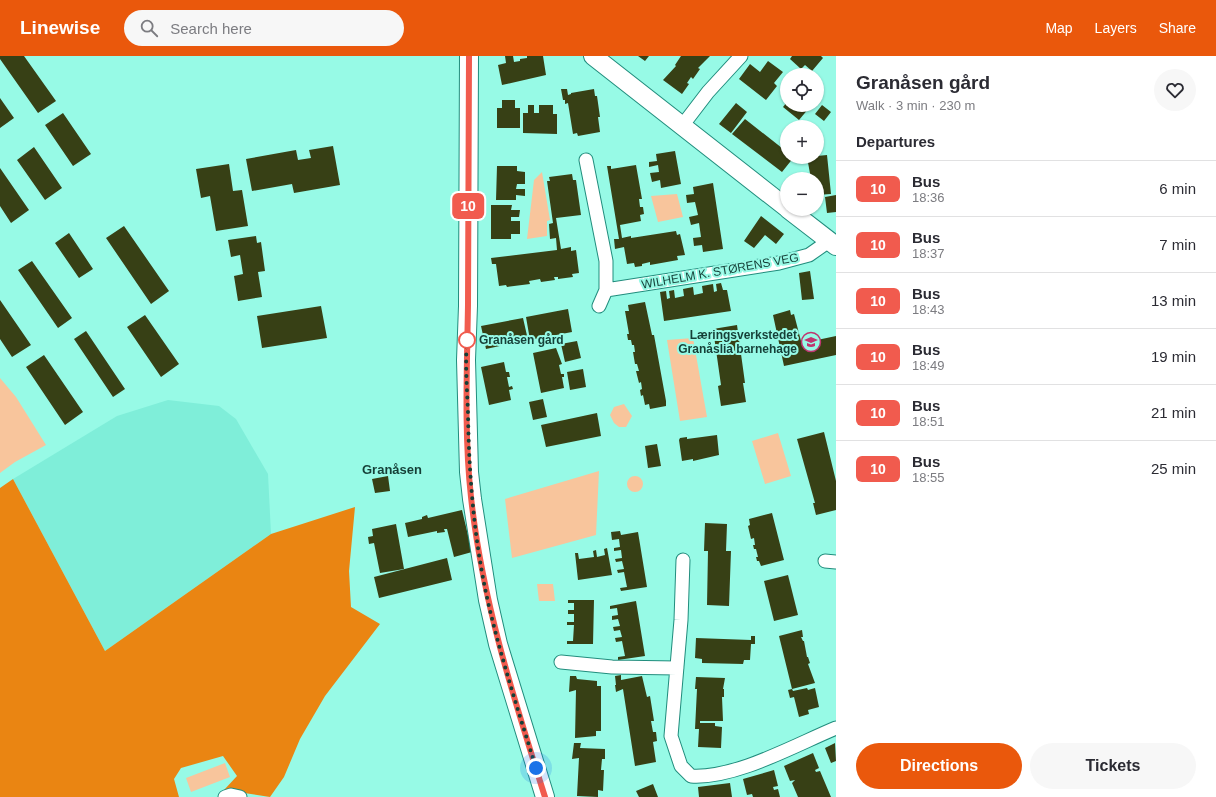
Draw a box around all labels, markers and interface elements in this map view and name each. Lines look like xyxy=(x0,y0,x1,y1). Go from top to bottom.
search box xyxy=(124,10,404,46)
text: Linewise xyxy=(20,17,100,38)
icon: search xyxy=(138,17,160,39)
text: Search here xyxy=(170,20,252,37)
text: Map xyxy=(1045,20,1073,36)
text: Layers xyxy=(1095,20,1137,36)
text: Share xyxy=(1159,20,1196,36)
map controls xyxy=(780,68,824,216)
button: locate xyxy=(780,68,824,112)
button: heart xyxy=(1154,69,1196,111)
text: Granåsen gård xyxy=(856,72,990,93)
text: Walk · 3 min · 230 m xyxy=(856,98,975,113)
button: + xyxy=(780,120,824,164)
text: Departures xyxy=(856,133,935,150)
button: − xyxy=(780,172,824,216)
text: Bus xyxy=(912,173,940,190)
text: 6 min xyxy=(1159,180,1196,197)
text: 10 xyxy=(870,181,886,197)
text: 18:36 xyxy=(912,190,945,205)
line badge: 10 xyxy=(450,193,486,219)
text: 10 xyxy=(460,198,476,214)
text: Bus xyxy=(912,229,940,246)
text: 7 min xyxy=(1159,236,1196,253)
text: 10 xyxy=(870,237,886,253)
text: 18:37 xyxy=(912,246,945,261)
street label: WILHELM K. STØRENS VEG xyxy=(640,250,800,292)
text: Bus xyxy=(912,285,940,302)
text: 13 min xyxy=(1151,292,1196,309)
text: 10 xyxy=(870,293,886,309)
text: 18:43 xyxy=(912,302,945,317)
place label: Læringsverkstedet Granåslia barnehage xyxy=(678,328,797,356)
marker: Granåsen gård xyxy=(458,331,476,349)
school or university icon: Læringsverkstedet Granåslia barnehage xyxy=(800,331,822,353)
place label: Granåsen gård xyxy=(479,333,564,347)
text: Bus xyxy=(912,341,940,358)
text: 19 min xyxy=(1151,348,1196,365)
text: 10 xyxy=(870,349,886,365)
text: 18:49 xyxy=(912,358,945,373)
text: Bus xyxy=(912,397,940,414)
text: 21 min xyxy=(1151,404,1196,421)
text: 10 xyxy=(870,405,886,421)
text: 18:51 xyxy=(912,414,945,429)
text: Bus xyxy=(912,453,940,470)
text: 25 min xyxy=(1151,460,1196,477)
text: 10 xyxy=(870,461,886,477)
district label: Granåsen xyxy=(362,462,422,477)
text: 18:55 xyxy=(912,470,945,485)
button: Directions xyxy=(856,743,1022,789)
button: Tickets xyxy=(1030,743,1196,789)
your location xyxy=(526,758,546,778)

